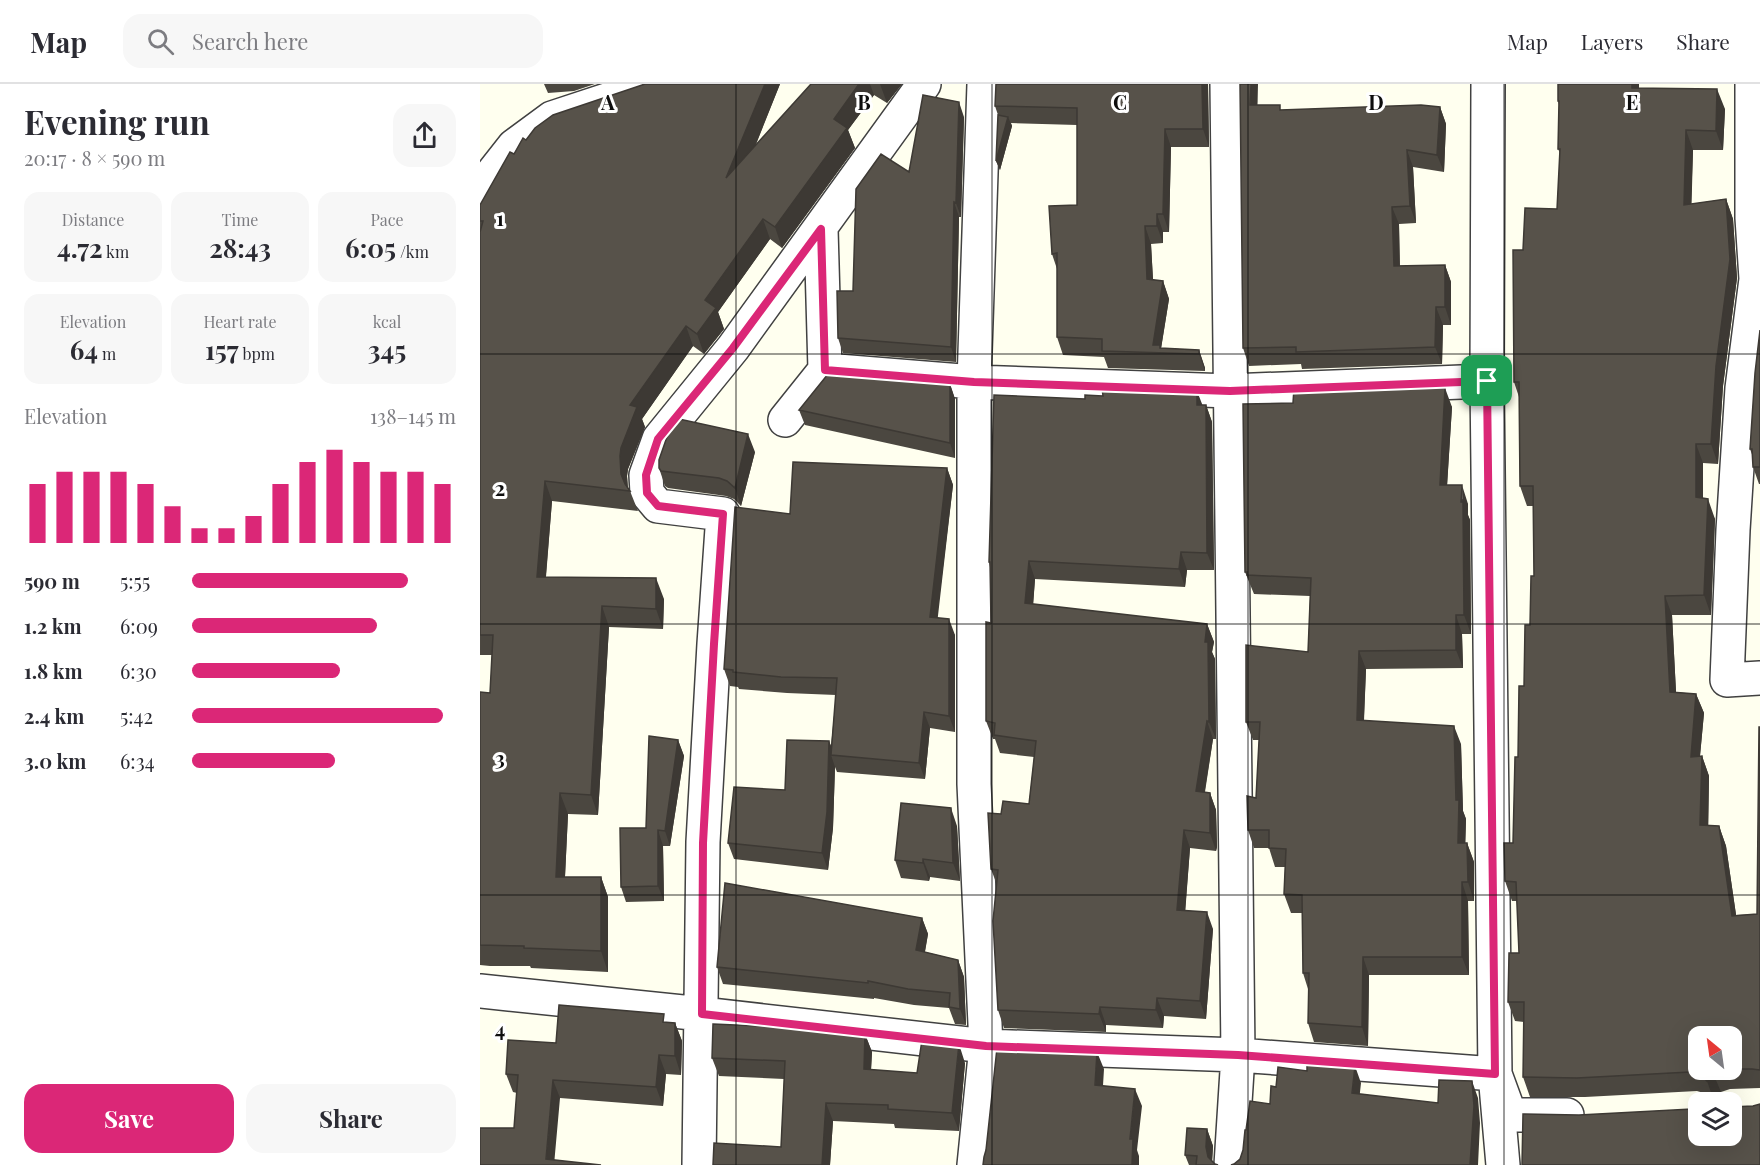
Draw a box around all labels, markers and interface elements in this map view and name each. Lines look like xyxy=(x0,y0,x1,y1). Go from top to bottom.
search box xyxy=(123,14,543,68)
text: Map xyxy=(30,23,87,60)
icon: search xyxy=(144,25,177,58)
text: Search here xyxy=(192,26,308,56)
text: Map xyxy=(1507,27,1548,55)
text: Layers xyxy=(1581,27,1643,55)
text: Share xyxy=(1676,27,1730,55)
text: A xyxy=(600,88,615,115)
text: B xyxy=(857,88,871,115)
text: C xyxy=(1113,88,1127,115)
text: D xyxy=(1368,88,1384,115)
text: E xyxy=(1626,88,1638,115)
text: Evening run xyxy=(24,99,210,143)
button: share xyxy=(393,104,456,167)
text: 20:17 · 8 × 590 m xyxy=(24,144,165,171)
text: 1 xyxy=(496,204,504,231)
text: Distance xyxy=(62,209,124,230)
text: Time xyxy=(222,209,258,230)
text: Pace xyxy=(370,209,404,230)
text: 4.72 xyxy=(57,230,103,265)
text: 28:43 xyxy=(209,230,271,265)
text: 6:05 xyxy=(345,230,396,265)
text: km xyxy=(103,241,129,262)
text: /km xyxy=(396,241,429,262)
text: Elevation xyxy=(60,311,126,332)
text: Heart rate xyxy=(203,311,277,332)
text: kcal xyxy=(373,311,401,332)
text: 64 xyxy=(70,332,98,367)
text: 157 xyxy=(205,332,238,367)
text: 345 xyxy=(368,332,406,367)
text: m xyxy=(98,343,116,364)
text: bpm xyxy=(238,343,275,364)
pin xyxy=(1461,355,1512,406)
icon: arrive xyxy=(1470,364,1503,397)
text: Elevation xyxy=(24,402,107,429)
text: 138–145 m xyxy=(370,402,456,429)
text: 2 xyxy=(495,474,505,501)
text: 590 m xyxy=(24,567,80,594)
text: 5:55 xyxy=(120,567,150,594)
text: 1.2 km xyxy=(24,612,82,639)
text: 6:09 xyxy=(120,612,158,639)
text: 1.8 km xyxy=(24,657,83,684)
text: 6:30 xyxy=(120,657,157,684)
text: 2.4 km xyxy=(24,702,84,729)
text: 5:42 xyxy=(120,702,153,729)
text: 3 xyxy=(495,744,505,771)
text: 3.0 km xyxy=(24,747,86,774)
text: 6:34 xyxy=(120,747,155,774)
text: 4 xyxy=(495,1015,505,1042)
north arrow xyxy=(1688,1026,1742,1080)
map controls xyxy=(1688,1026,1742,1146)
button: Save xyxy=(24,1084,234,1153)
button: Share xyxy=(246,1084,456,1153)
button: layers xyxy=(1688,1092,1742,1146)

